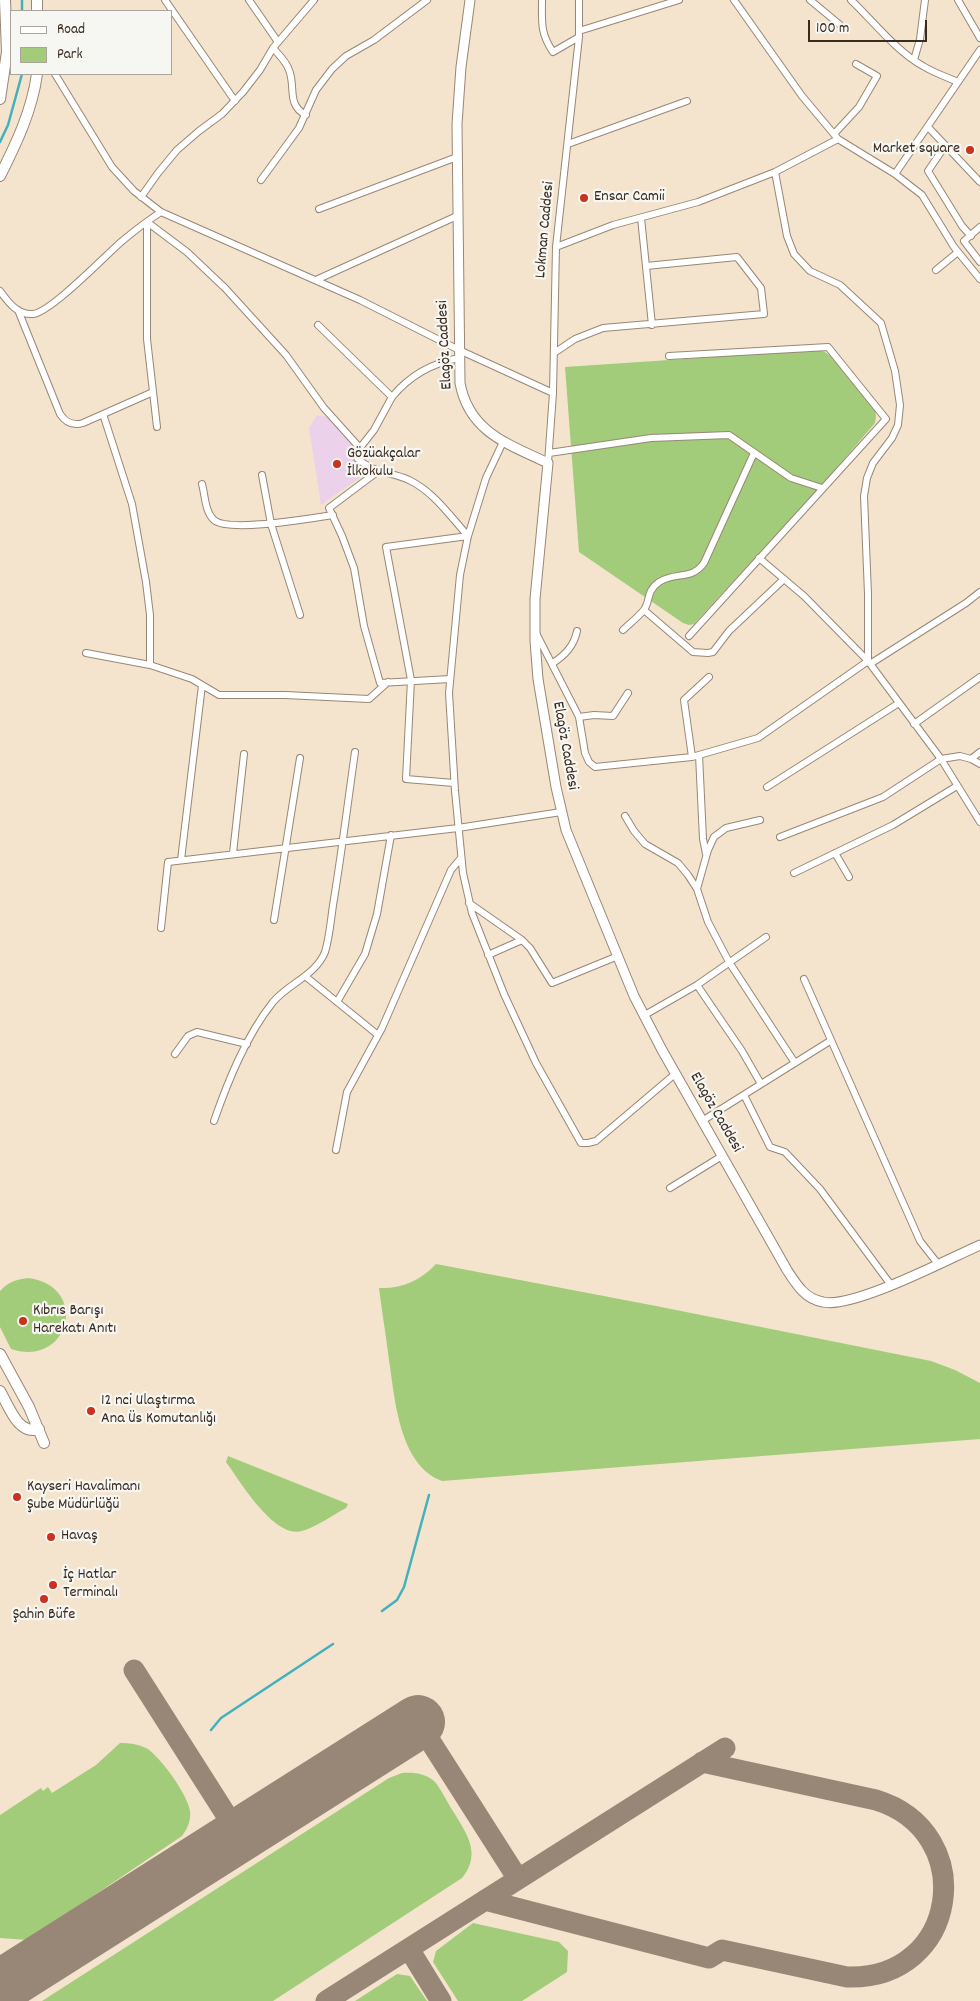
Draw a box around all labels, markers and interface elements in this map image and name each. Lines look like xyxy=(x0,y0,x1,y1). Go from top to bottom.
legend xyxy=(10,10,172,75)
scale bar xyxy=(810,10,929,42)
text: 100 m xyxy=(816,18,849,40)
text: Road xyxy=(57,19,85,41)
text: Park xyxy=(57,44,83,66)
place label: Market square xyxy=(873,140,960,160)
marker: Market square xyxy=(964,144,976,156)
street label: Lokman Caddesi xyxy=(532,181,560,279)
place label: Ensar Camii xyxy=(594,188,665,208)
marker: Ensar Camii xyxy=(578,192,590,204)
street label: Elagöz Caddesi xyxy=(434,300,458,390)
place label: Gözüakçalar İlkokulu xyxy=(347,445,420,483)
marker: Gözüakçalar İlkokulu xyxy=(331,458,343,470)
street label: Elagöz Caddesi xyxy=(547,700,581,792)
street label: Elagöz Caddesi xyxy=(684,1069,746,1157)
place label: Kıbrıs Barışı Harekatı Anıtı xyxy=(33,1302,116,1340)
marker: Kıbrıs Barışı Harekatı Anıtı xyxy=(17,1315,29,1327)
place label: 12 nci Ulaştırma Ana Üs Komutanlığı xyxy=(101,1392,216,1430)
marker: 12 nci Ulaştırma Ana Üs Komutanlığı xyxy=(85,1405,97,1417)
place label: Kayseri Havalimanı Şube Müdürlüğü xyxy=(27,1478,140,1516)
marker: Kayseri Havalimanı Şube Müdürlüğü xyxy=(11,1491,23,1503)
place label: Havaş xyxy=(61,1527,98,1547)
marker: Havaş xyxy=(45,1531,57,1543)
place label: İç Hatlar Terminalı xyxy=(63,1566,118,1604)
marker: İç Hatlar Terminalı xyxy=(47,1579,59,1591)
marker: Şahin Büfe xyxy=(38,1593,50,1605)
place label: Şahin Büfe xyxy=(13,1606,75,1626)

